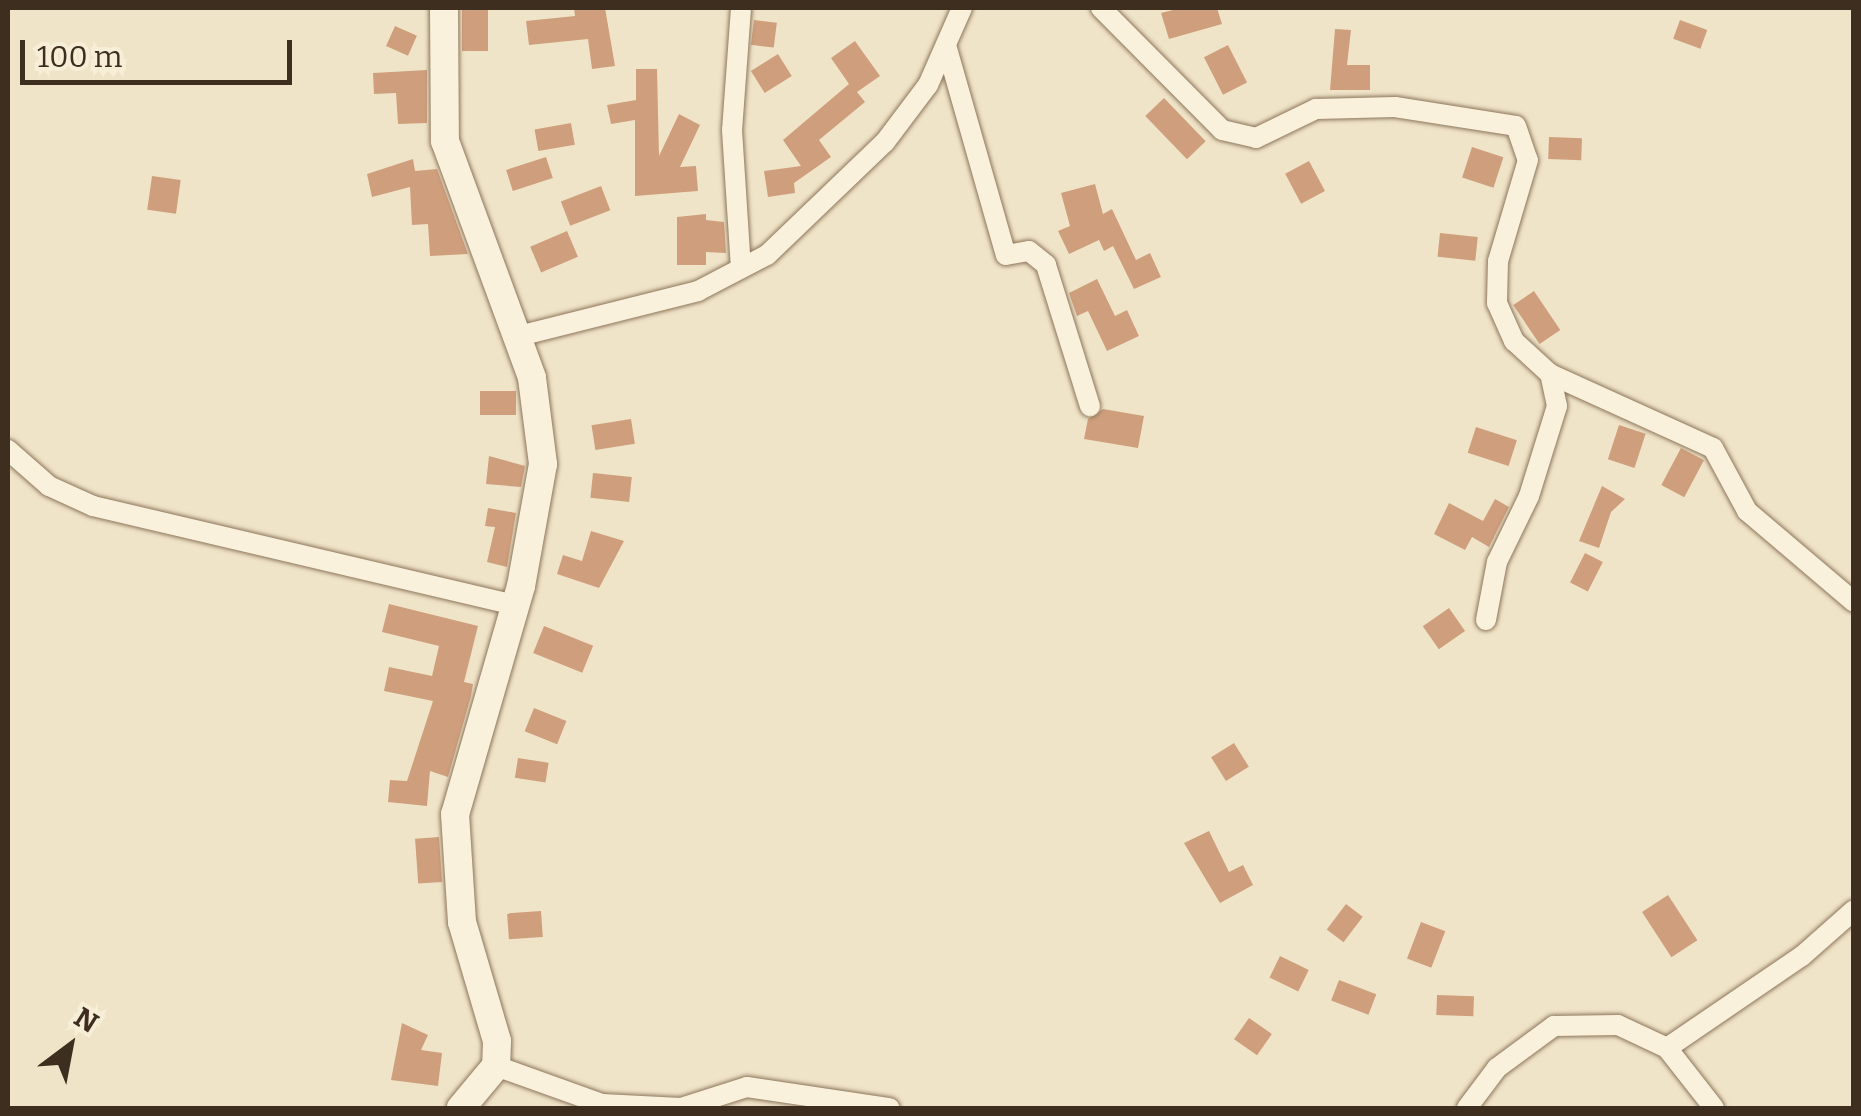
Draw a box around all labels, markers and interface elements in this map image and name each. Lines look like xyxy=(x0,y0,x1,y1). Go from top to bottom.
scale bar xyxy=(25,20,298,82)
text: 100 m xyxy=(37,39,122,75)
north arrow xyxy=(20,996,120,1096)
text: N xyxy=(68,1000,104,1040)

